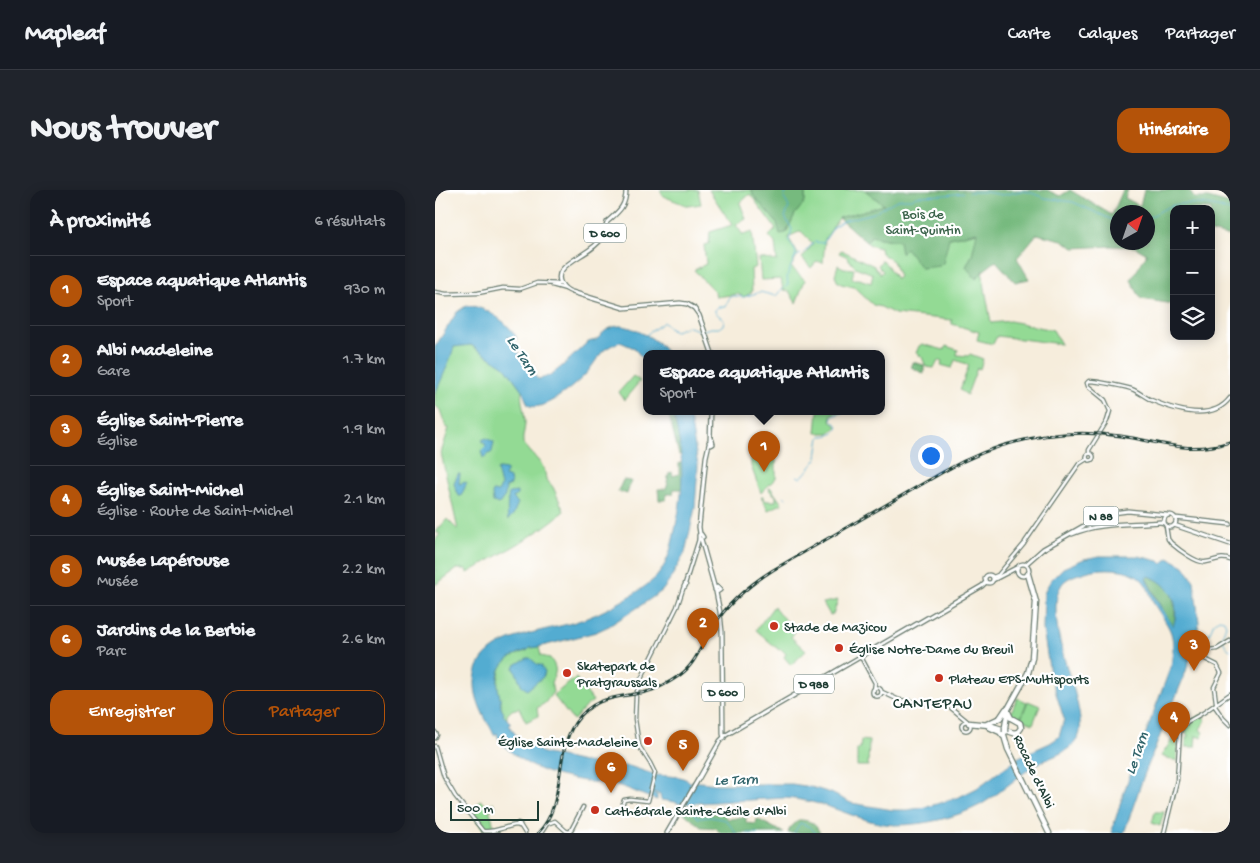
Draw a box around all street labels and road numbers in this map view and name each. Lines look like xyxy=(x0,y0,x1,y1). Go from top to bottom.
road number: D 600 xyxy=(584,224,626,242)
road number: N 88 xyxy=(1083,506,1119,526)
road number: D 988 xyxy=(794,674,834,694)
road number: D 600 xyxy=(702,682,744,702)
street label: Rocade d'Albi xyxy=(1008,732,1057,812)

